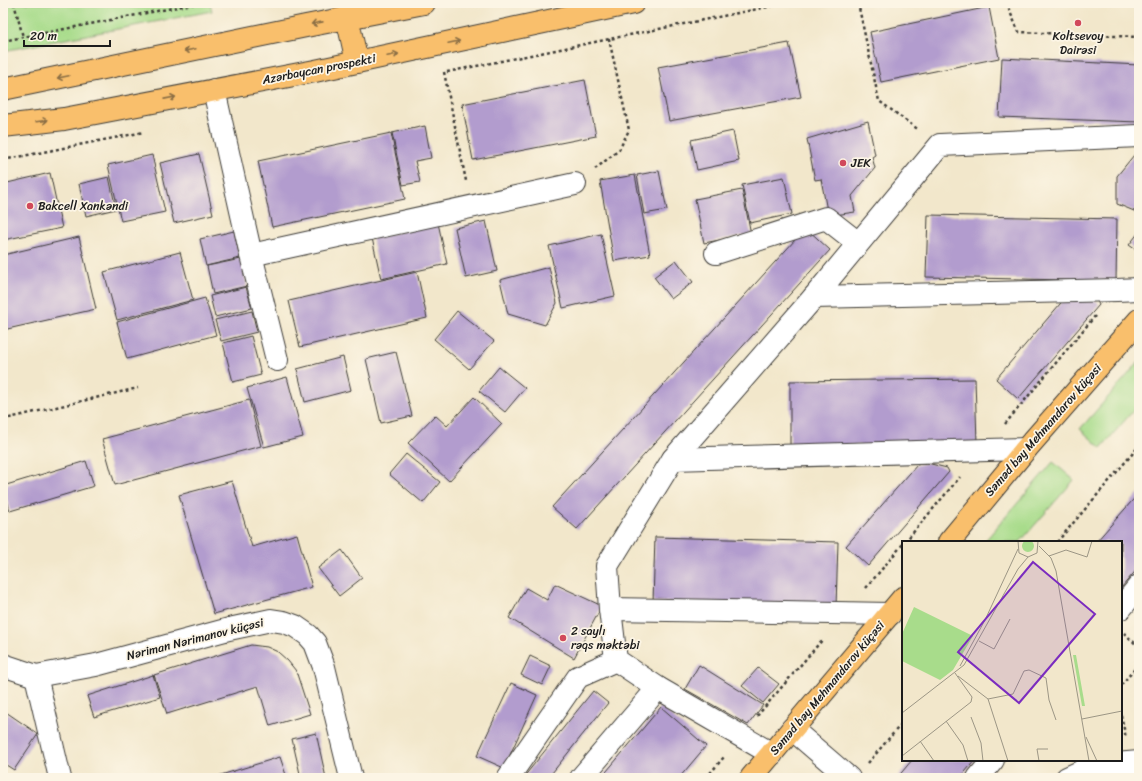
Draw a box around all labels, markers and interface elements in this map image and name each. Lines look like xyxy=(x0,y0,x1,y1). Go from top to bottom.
marker: Koltsevoy Dairəsi xyxy=(1073,18,1083,28)
one-way arrow xyxy=(311,20,324,28)
scale bar xyxy=(24,22,110,48)
text: 20 m xyxy=(30,25,57,47)
place label: Koltsevoy Dairəsi xyxy=(1053,25,1104,61)
one-way arrow xyxy=(447,37,460,45)
one-way arrow xyxy=(184,47,197,55)
street label: Azərbaycan prospekti xyxy=(259,47,378,91)
one-way arrow xyxy=(387,50,400,58)
one-way arrow xyxy=(57,74,70,82)
one-way arrow xyxy=(163,94,176,102)
one-way arrow xyxy=(35,117,48,125)
place label: JEK xyxy=(850,152,871,174)
marker: JEK xyxy=(838,158,848,168)
place label: Bakcell Xankəndi xyxy=(38,195,129,217)
marker: Bakcell Xankəndi xyxy=(25,201,35,211)
street label: Səməd bəy Mehmandarov küçəsi xyxy=(979,358,1108,501)
inset map xyxy=(902,541,1122,761)
street label: Nəriman Nərimanov küçəsi xyxy=(124,611,266,667)
street label: Səməd bəy Mehmandarov küçəsi xyxy=(764,615,891,760)
place label: 2 saylı rəqs məktəbi xyxy=(571,620,640,656)
marker: 2 saylı rəqs məktəbi xyxy=(558,633,568,643)

